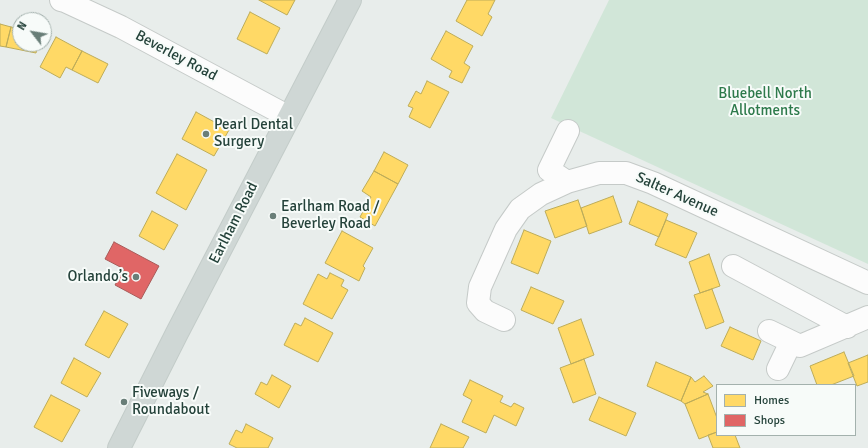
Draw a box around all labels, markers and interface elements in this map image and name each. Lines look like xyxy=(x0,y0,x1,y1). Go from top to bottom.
north arrow xyxy=(12,12,52,52)
text: N xyxy=(15,19,30,33)
street label: Beverley Road xyxy=(132,27,220,85)
park label: Bluebell North Allotments xyxy=(718,85,812,120)
place label: Pearl Dental Surgery xyxy=(214,116,293,151)
marker: Pearl Dental Surgery xyxy=(201,129,211,139)
street label: Salter Avenue xyxy=(633,169,721,221)
street label: Earlham Road xyxy=(206,179,262,267)
place label: Earlham Road / Beverley Road xyxy=(281,198,380,233)
marker: Earlham Road / Beverley Road xyxy=(268,211,278,221)
place label: Orlando’s xyxy=(67,268,128,286)
marker: Orlando’s xyxy=(131,272,141,282)
place label: Fiveways / Roundabout xyxy=(132,384,210,419)
legend xyxy=(716,384,856,436)
text: Homes xyxy=(754,393,789,408)
marker: Fiveways / Roundabout xyxy=(119,397,129,407)
text: Shops xyxy=(754,413,785,428)

